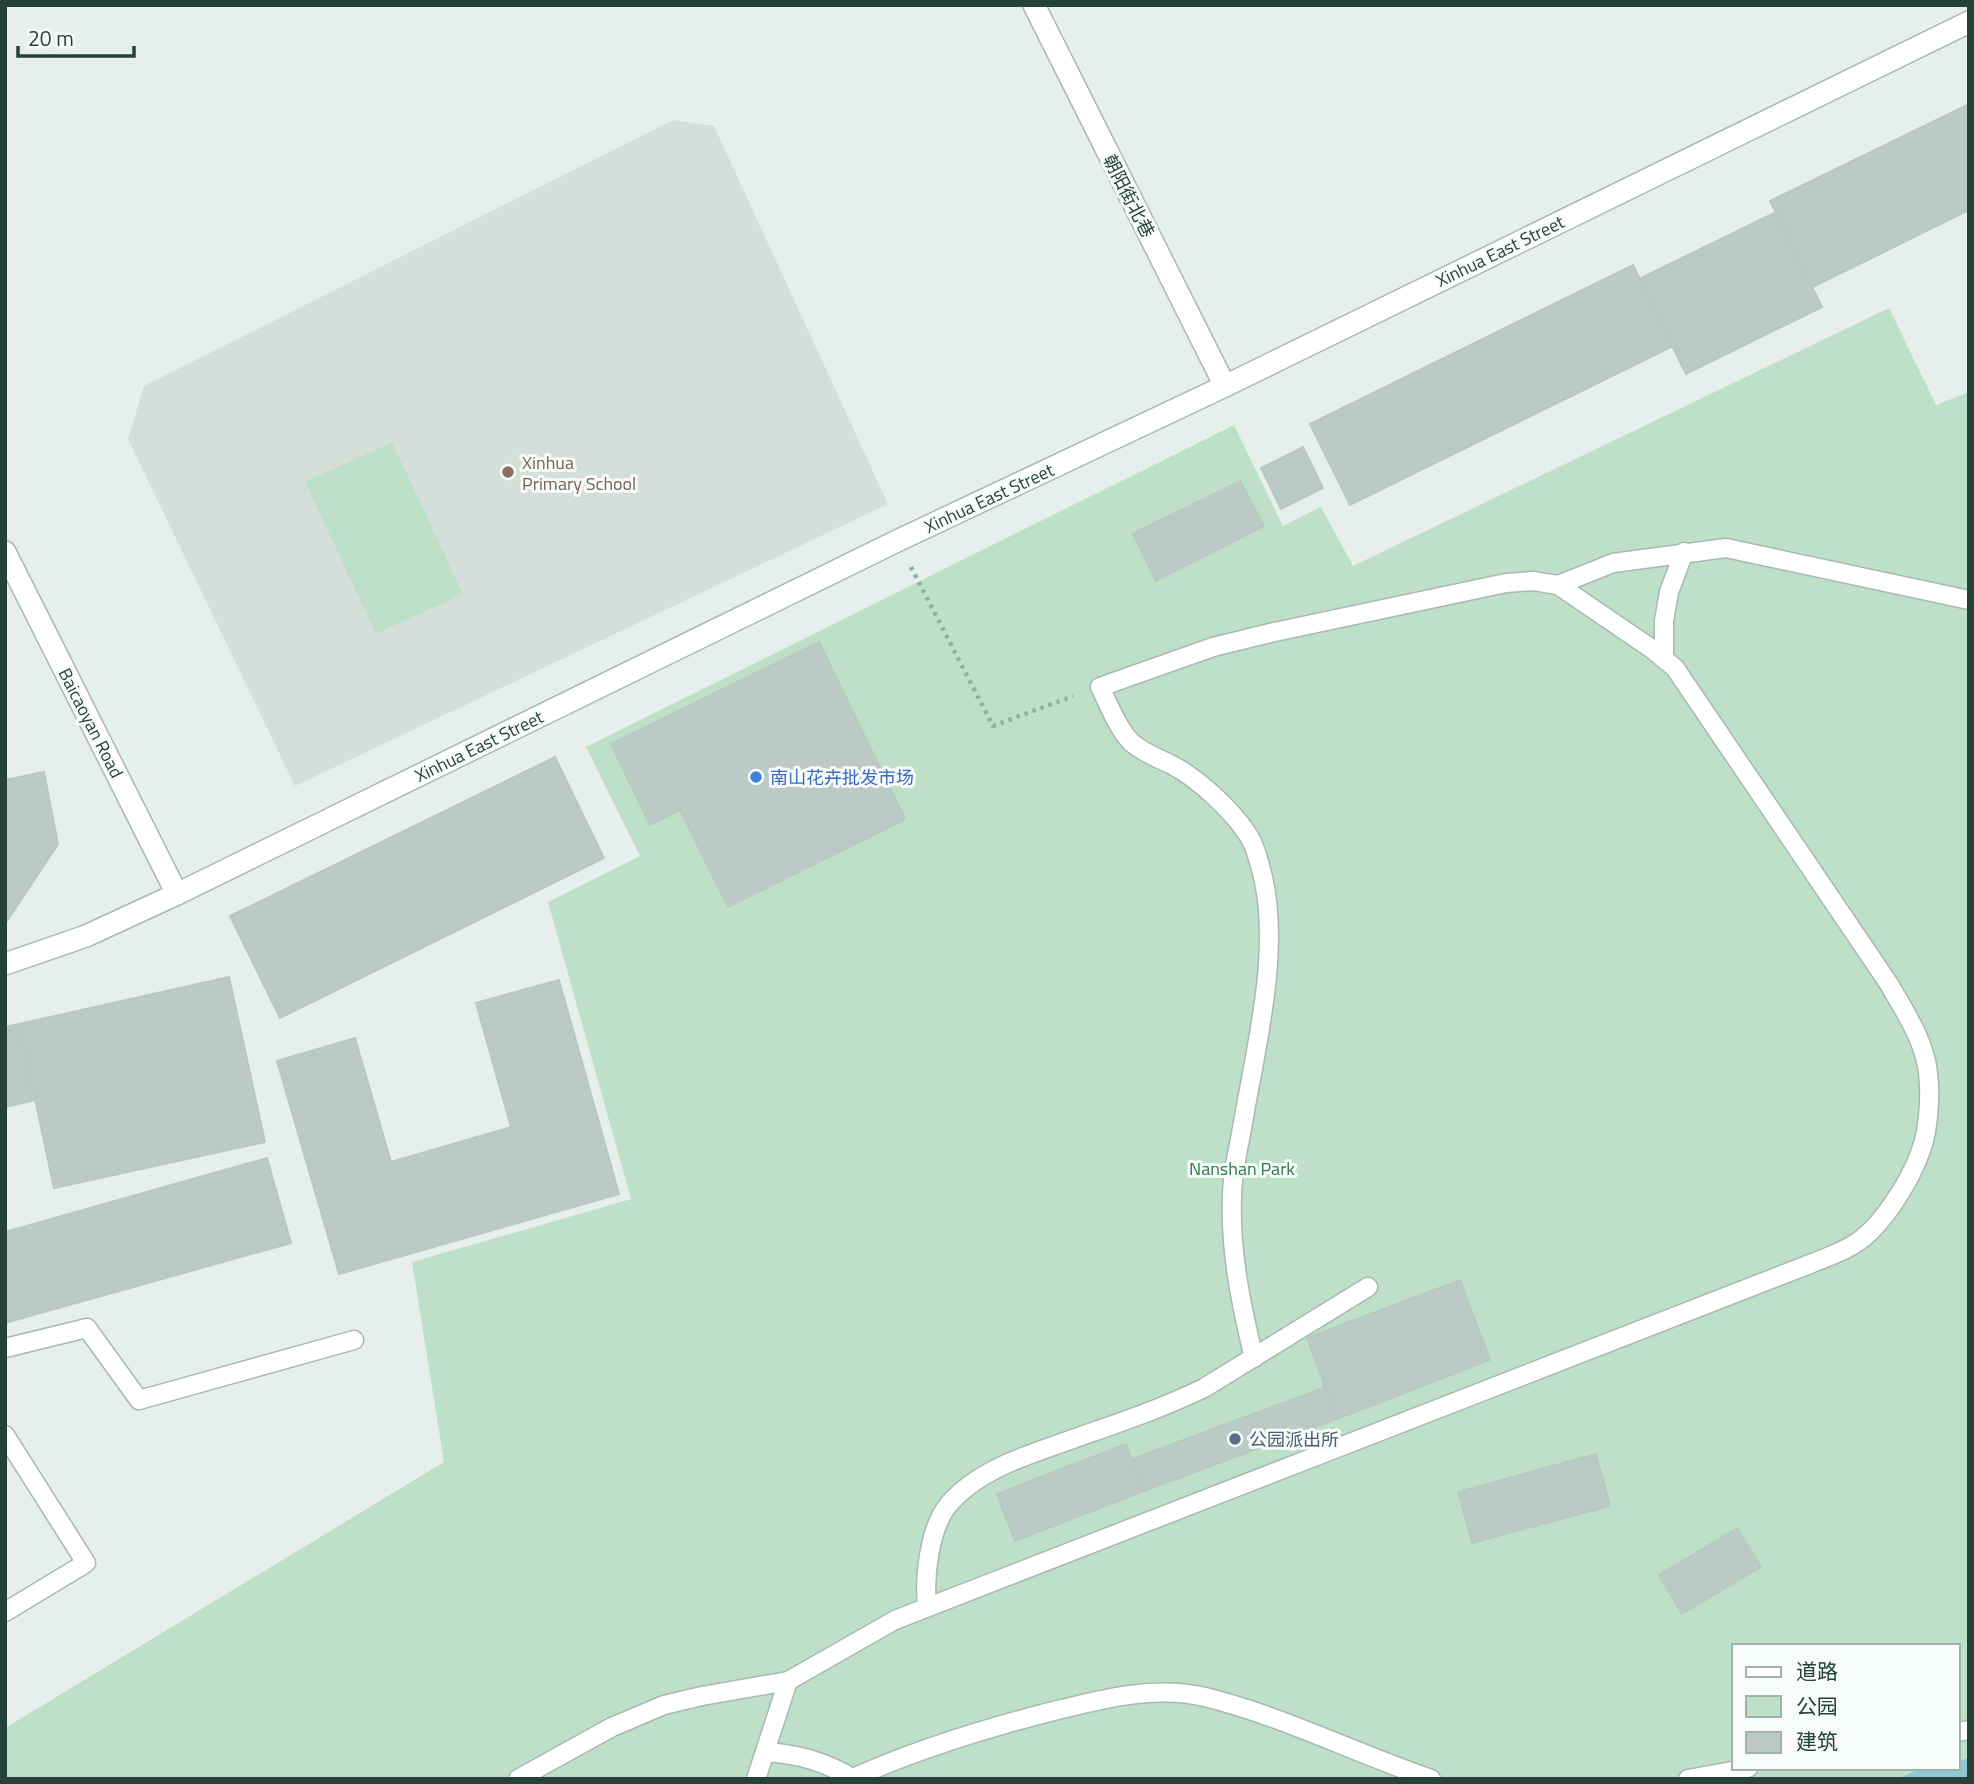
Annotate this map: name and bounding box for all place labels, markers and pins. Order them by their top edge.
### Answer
place label: Xinhua Primary School [522,449,636,497]
marker: Xinhua Primary School [500,464,516,480]
place label: 南山花卉批发市场 [770,764,914,791]
marker: 南山花卉批发市场 [748,769,764,785]
place label: 公园派出所 [1249,1426,1339,1453]
marker: 公园派出所 [1227,1431,1243,1447]

